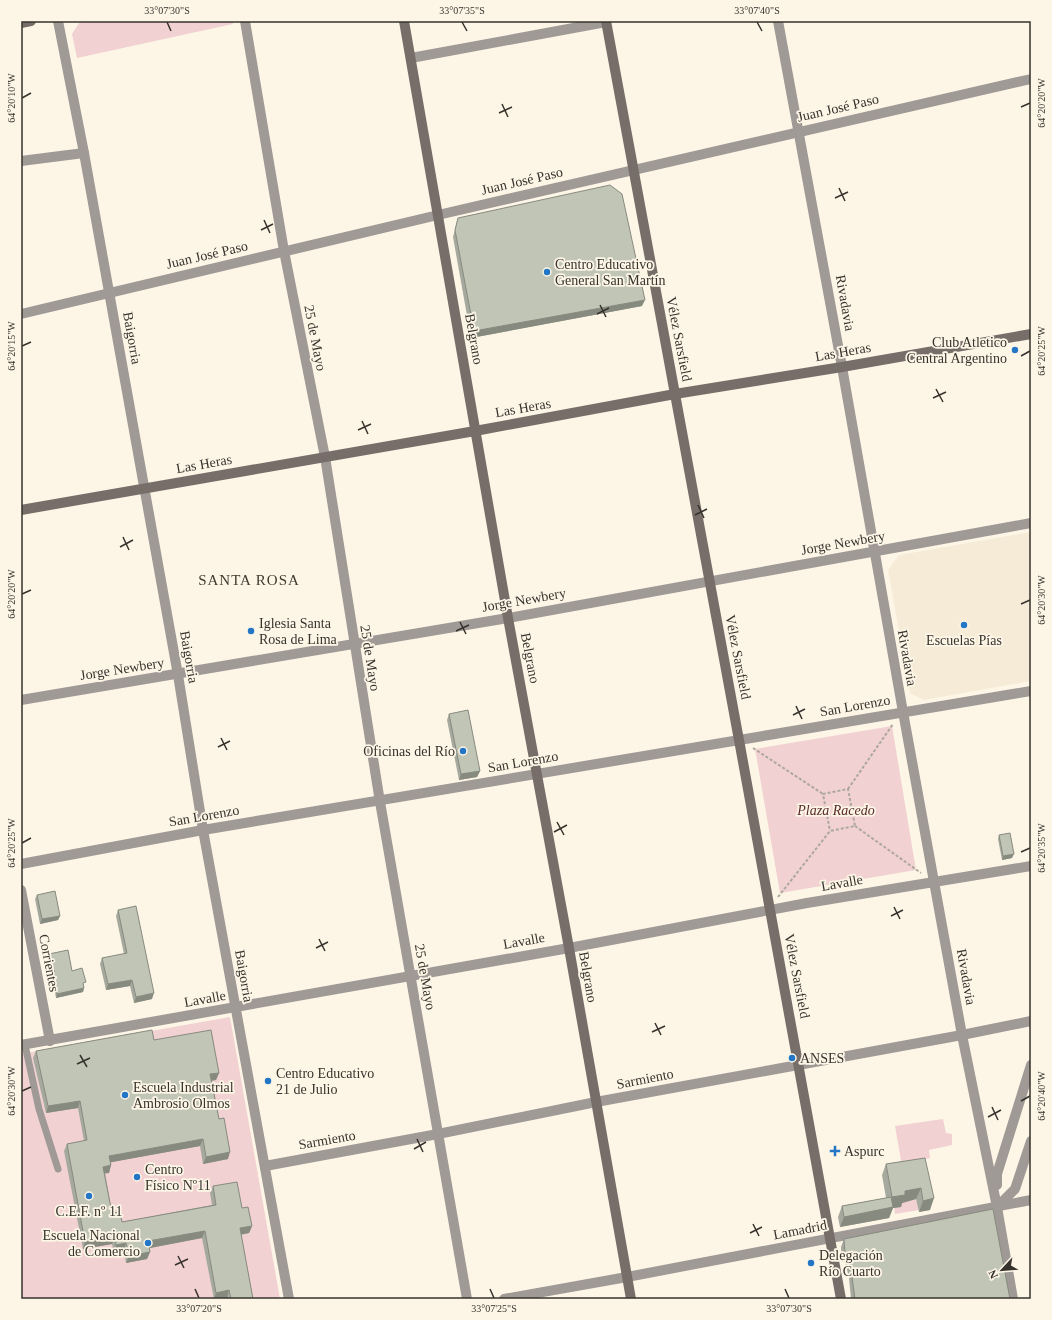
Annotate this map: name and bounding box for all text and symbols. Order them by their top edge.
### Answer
text: 33°07'30"S [144,5,190,16]
text: 33°07'35"S [439,5,485,16]
text: 33°07'40"S [734,5,780,16]
text: 64°20'10"W [6,73,17,123]
text: 64°20'20"W [1036,78,1047,128]
street label: Juan José Paso [796,91,880,125]
street label: Juan José Paso [480,164,564,198]
street label: Juan José Paso [165,238,249,272]
place label: Centro Educativo General San Martín [555,257,665,288]
marker: Centro Educativo General San Martín [542,267,552,277]
street label: Rivadavia [833,274,857,333]
street label: Vélez Sarsfield [663,295,695,383]
street label: 25 de Mayo [301,304,329,372]
street label: Baigorria [120,311,144,366]
street label: Belgrano [462,312,486,366]
text: 64°20'15"W [6,321,17,371]
text: 64°20'25"W [1036,326,1047,376]
place label: Club Atletico Central Argentino [907,335,1007,366]
street label: Las Heras [814,340,872,364]
marker: Club Atletico Central Argentino [1010,345,1020,355]
street label: Las Heras [494,396,552,420]
street label: Las Heras [175,452,233,476]
street label: Jorge Newbery [800,528,886,558]
text: 64°20'20"W [6,569,17,619]
district label: SANTA ROSA [198,572,300,588]
text: 64°20'30"W [1036,575,1047,625]
street label: Jorge Newbery [481,585,567,615]
street label: Vélez Sarsfield [722,613,754,701]
place label: Iglesia Santa Rosa de Lima [259,616,338,647]
marker: Escuelas Pías [959,620,969,630]
street label: 25 de Mayo [357,624,383,692]
marker: Iglesia Santa Rosa de Lima [246,626,256,636]
street label: Rivadavia [895,629,919,688]
street label: Baigorria [177,630,201,685]
street label: Belgrano [518,631,542,685]
place label: Escuelas Pías [926,633,1002,648]
street label: Jorge Newbery [79,655,165,683]
street label: San Lorenzo [819,692,891,720]
place label: Oficinas del Río [363,744,455,759]
marker: Oficinas del Río [458,746,468,756]
street label: San Lorenzo [487,748,559,776]
street label: San Lorenzo [168,802,240,830]
park label: Plaza Racedo [796,803,875,818]
text: 64°20'25"W [6,818,17,868]
text: 64°20'35"W [1036,823,1047,873]
street label: Lavalle [820,872,864,894]
street label: Lavalle [502,930,546,952]
street label: Vélez Sarsfield [781,932,813,1020]
street label: Corrientes [36,933,62,993]
street label: 25 de Mayo [412,943,438,1011]
street label: Rivadavia [954,948,978,1007]
street label: Baigorria [232,949,256,1004]
street label: Belgrano [576,950,600,1004]
street label: Lavalle [183,988,227,1010]
place label: ANSES [800,1051,844,1066]
marker: ANSES [787,1053,797,1063]
text: 64°20'30"W [6,1066,17,1116]
place label: Centro Educativo 21 de Julio [276,1066,374,1097]
street label: Sarmiento [615,1066,675,1092]
text: 64°20'40"W [1036,1071,1047,1121]
marker: Centro Educativo 21 de Julio [263,1076,273,1086]
place label: Escuela Industrial Ambrosio Olmos [133,1080,234,1111]
marker: Escuela Industrial Ambrosio Olmos [120,1090,130,1100]
street label: Sarmiento [297,1128,357,1152]
place label: Aspurc [844,1144,884,1159]
marker: Aspurc [829,1145,841,1157]
place label: Centro Físico Nº11 [145,1162,211,1193]
marker: Centro Físico Nº11 [132,1172,142,1182]
marker: C.E.F. nº 11 [84,1191,94,1201]
place label: C.E.F. nº 11 [56,1204,122,1219]
street label: Lamadrid [772,1217,828,1243]
place label: Escuela Nacional de Comercio [42,1228,140,1259]
marker: Escuela Nacional de Comercio [143,1238,153,1248]
place label: Delegación Río Cuarto [819,1248,883,1279]
north arrow [982,1250,1022,1290]
marker: Delegación Río Cuarto [806,1258,816,1268]
text: N [986,1268,1000,1281]
text: 33°07'20"S [176,1303,222,1314]
text: 33°07'25"S [471,1303,517,1314]
text: 33°07'30"S [766,1303,812,1314]

